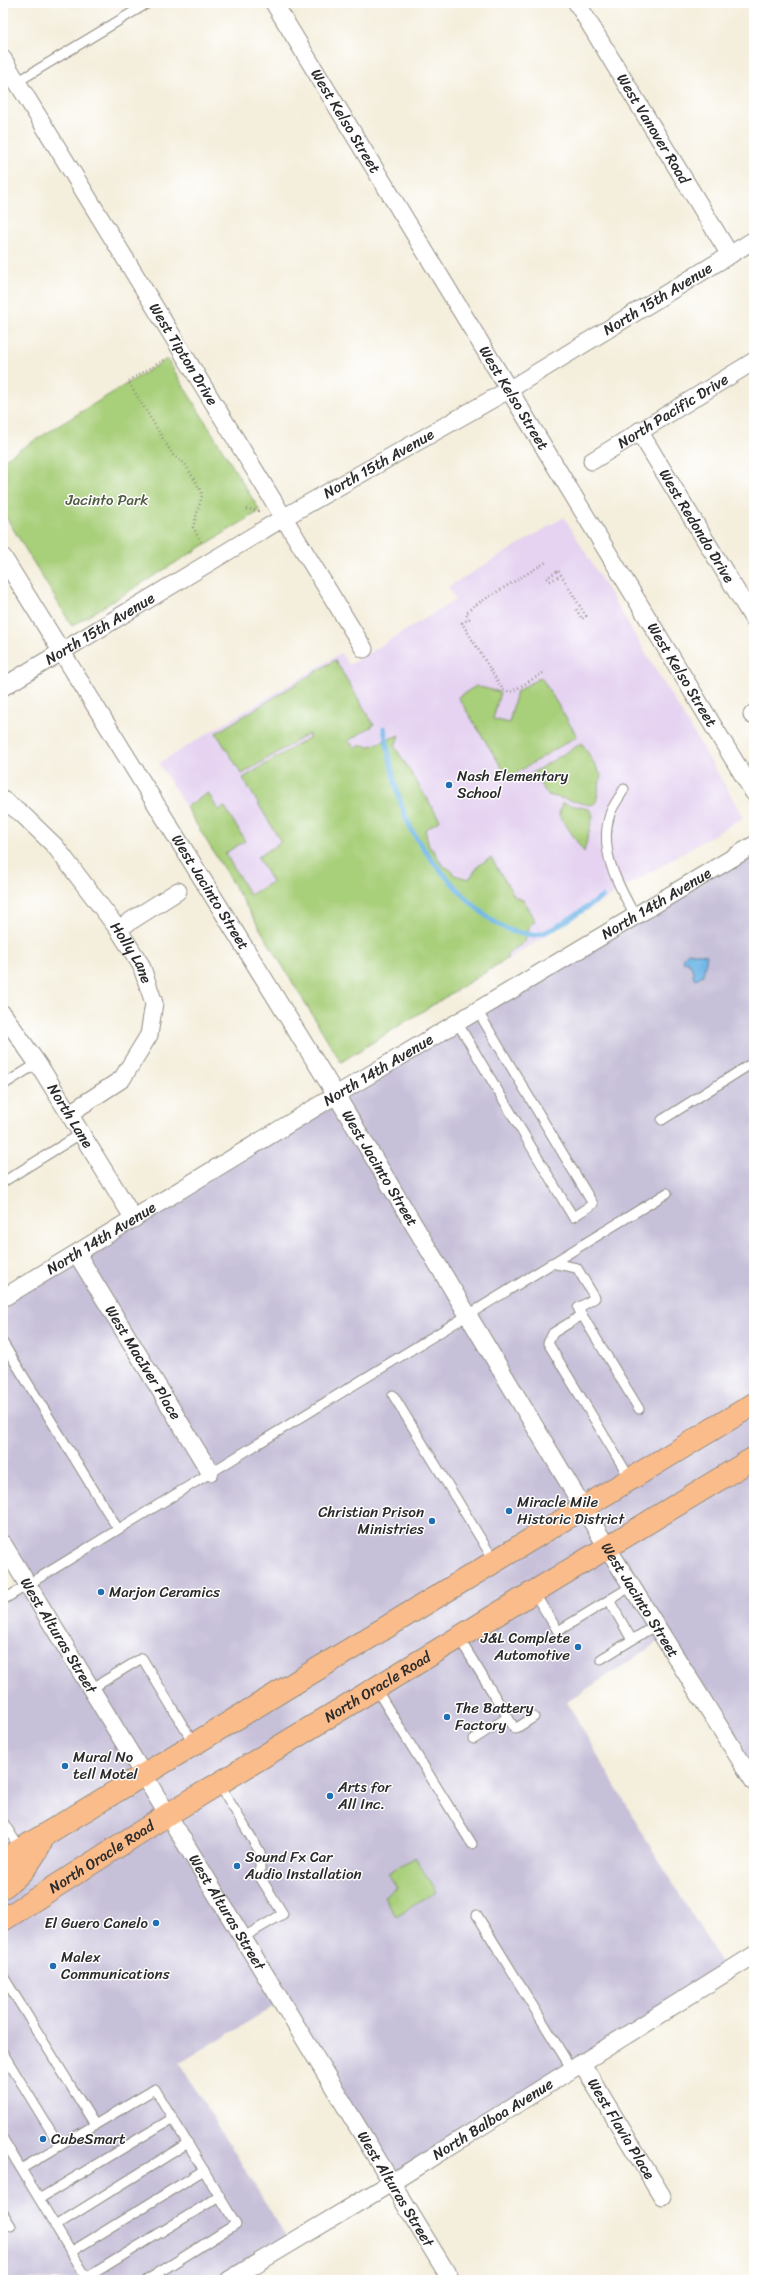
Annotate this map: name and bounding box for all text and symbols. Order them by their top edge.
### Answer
street label: West Kelso Street [304,63,388,179]
street label: West Vanover Road [610,68,698,190]
street label: North 15th Avenue [598,255,717,342]
street label: West Tipton Drive [142,298,225,411]
street label: West Kelso Street [472,340,556,456]
street label: North Pacific Drive [612,367,734,456]
street label: North 15th Avenue [318,422,439,506]
street label: West Redondo Drive [652,464,742,588]
park label: Jacinto Park [65,487,148,513]
street label: North 15th Avenue [40,585,160,672]
street label: West Kelso Street [640,617,724,733]
place label: Nash Elementary School [457,763,568,806]
marker: Nash Elementary School [444,780,454,790]
street label: West Jacinto Street [165,829,256,955]
street label: North 14th Avenue [596,860,716,947]
street label: Holly Lane [103,916,159,987]
street label: North 14th Avenue [318,1027,438,1113]
street label: North Lane [40,1078,100,1153]
street label: West Jacinto Street [335,1105,425,1232]
street label: North 14th Avenue [41,1195,161,1282]
street label: West MacIver Place [98,1300,188,1425]
place label: Miracle Mile Historic District [517,1489,625,1532]
place label: Christian Prison Ministries [318,1499,424,1542]
marker: Miracle Mile Historic District [504,1506,514,1516]
marker: Christian Prison Ministries [427,1516,437,1526]
street label: West Jacinto Street [594,1537,686,1663]
street label: West Alturas Street [13,1572,105,1699]
place label: Marjon Ceramics [109,1579,220,1605]
marker: Marjon Ceramics [96,1587,106,1597]
place label: J&L Complete Automotive [480,1625,570,1668]
marker: J&L Complete Automotive [573,1642,583,1652]
street label: North Oracle Road [319,1644,437,1730]
place label: The Battery Factory [455,1695,534,1738]
marker: The Battery Factory [442,1712,452,1722]
place label: Mural No tell Motel [73,1744,138,1787]
marker: Mural No tell Motel [60,1761,70,1771]
place label: Arts for All Inc. [337,1774,392,1817]
marker: Arts for All Inc. [325,1791,335,1801]
street label: North Oracle Road [43,1813,161,1901]
place label: Sound Fx Car Audio Installation [244,1844,362,1887]
street label: West Alturas Street [182,1849,273,1976]
marker: Sound Fx Car Audio Installation [232,1861,242,1871]
place label: El Guero Canelo [44,1910,149,1936]
marker: El Guero Canelo [151,1918,161,1928]
place label: Malex Communications [61,1944,170,1987]
marker: Malex Communications [48,1961,58,1971]
street label: North Balboa Avenue [427,2071,559,2167]
street label: West Flavia Place [581,2073,662,2185]
place label: CubeSmart [51,2126,126,2152]
street label: West Alturas Street [350,2126,442,2253]
marker: CubeSmart [38,2134,48,2144]

